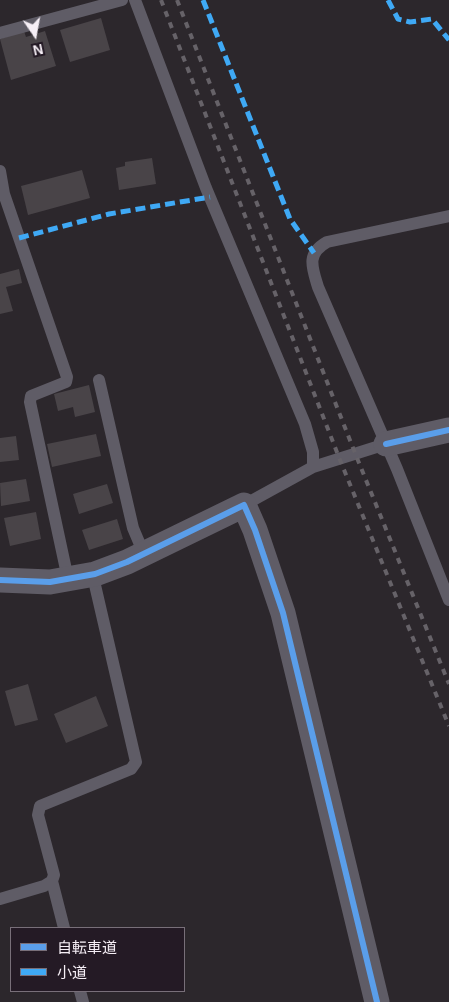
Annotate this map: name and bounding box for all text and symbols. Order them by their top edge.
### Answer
north arrow [10,10,60,60]
text: N [32,41,45,59]
legend [10,927,185,992]
text: 自転車道 [57,939,117,956]
text: 小道 [57,964,87,981]

